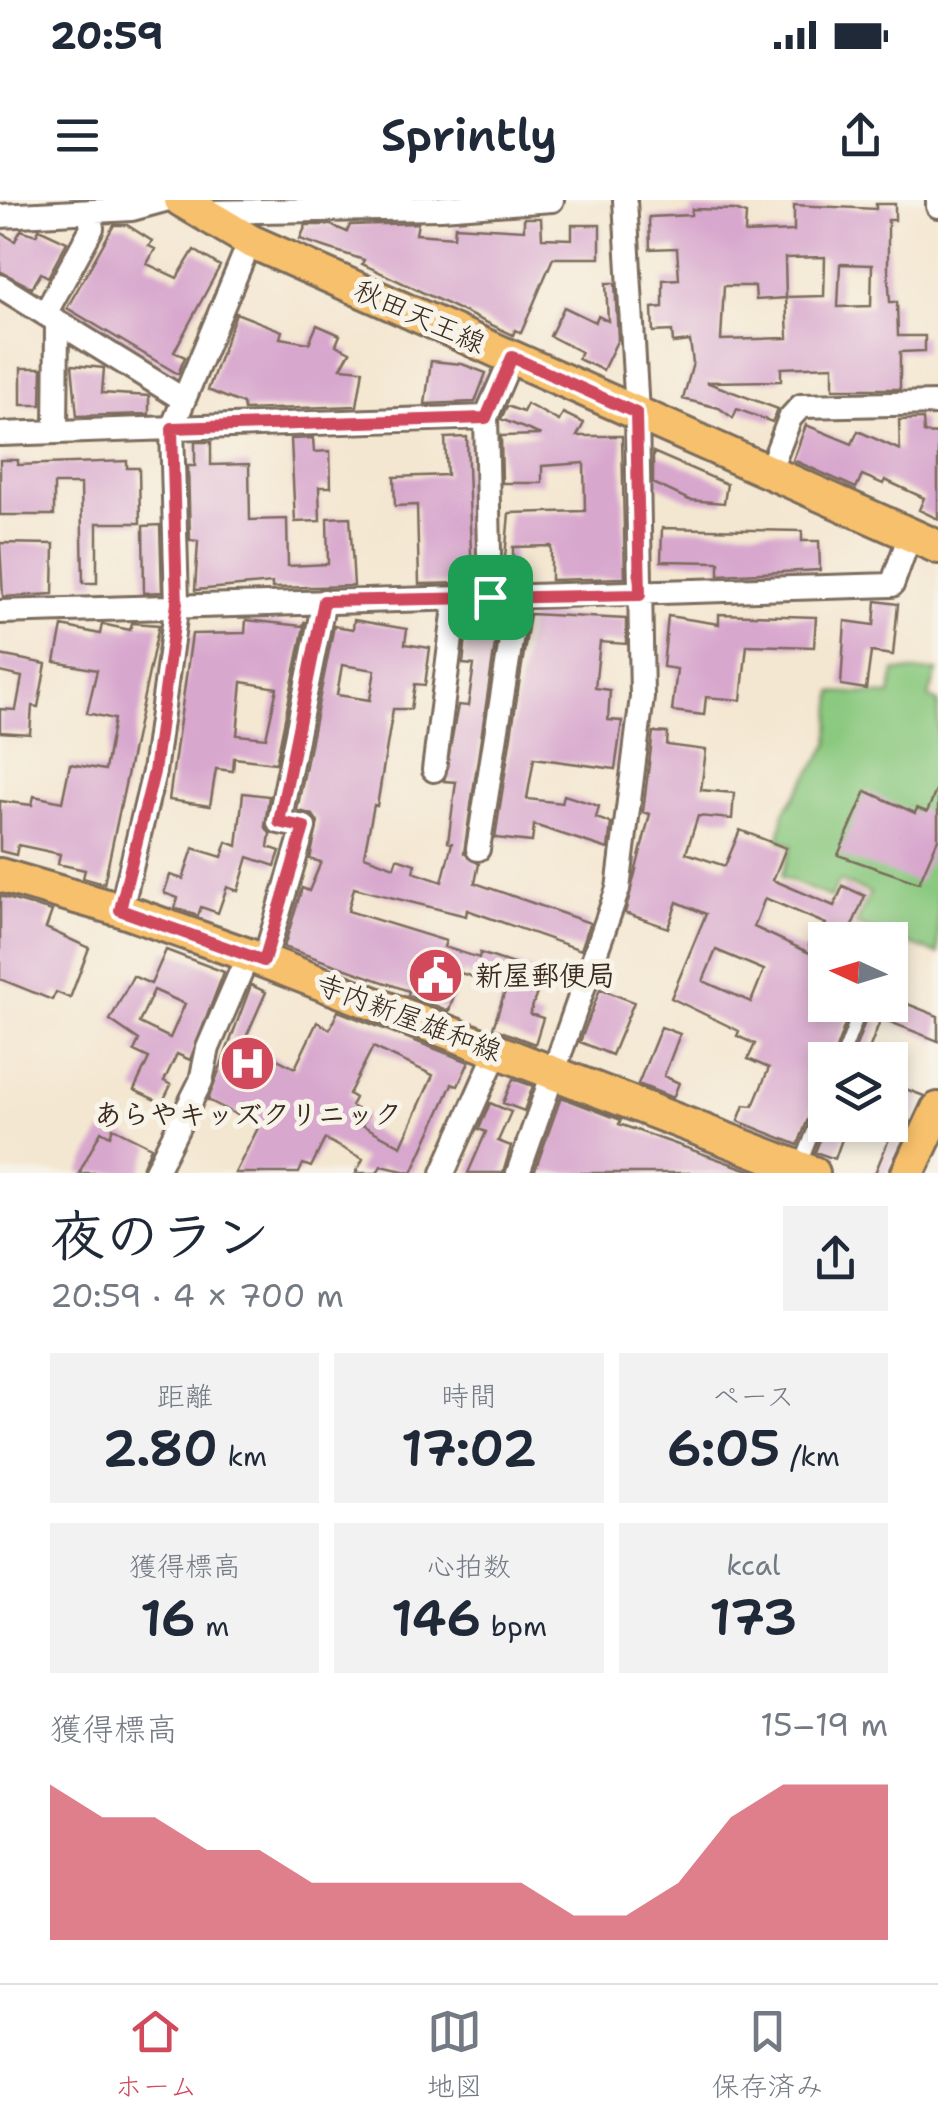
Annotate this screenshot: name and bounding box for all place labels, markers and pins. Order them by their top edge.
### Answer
pin [448,555,533,640]
public building icon: 新屋郵便局 [406,945,466,1005]
place label: 新屋郵便局 [475,956,615,994]
hospital icon: あらやキッズクリニック [218,1033,278,1093]
place label: あらやキッズクリニック [94,1095,402,1133]

